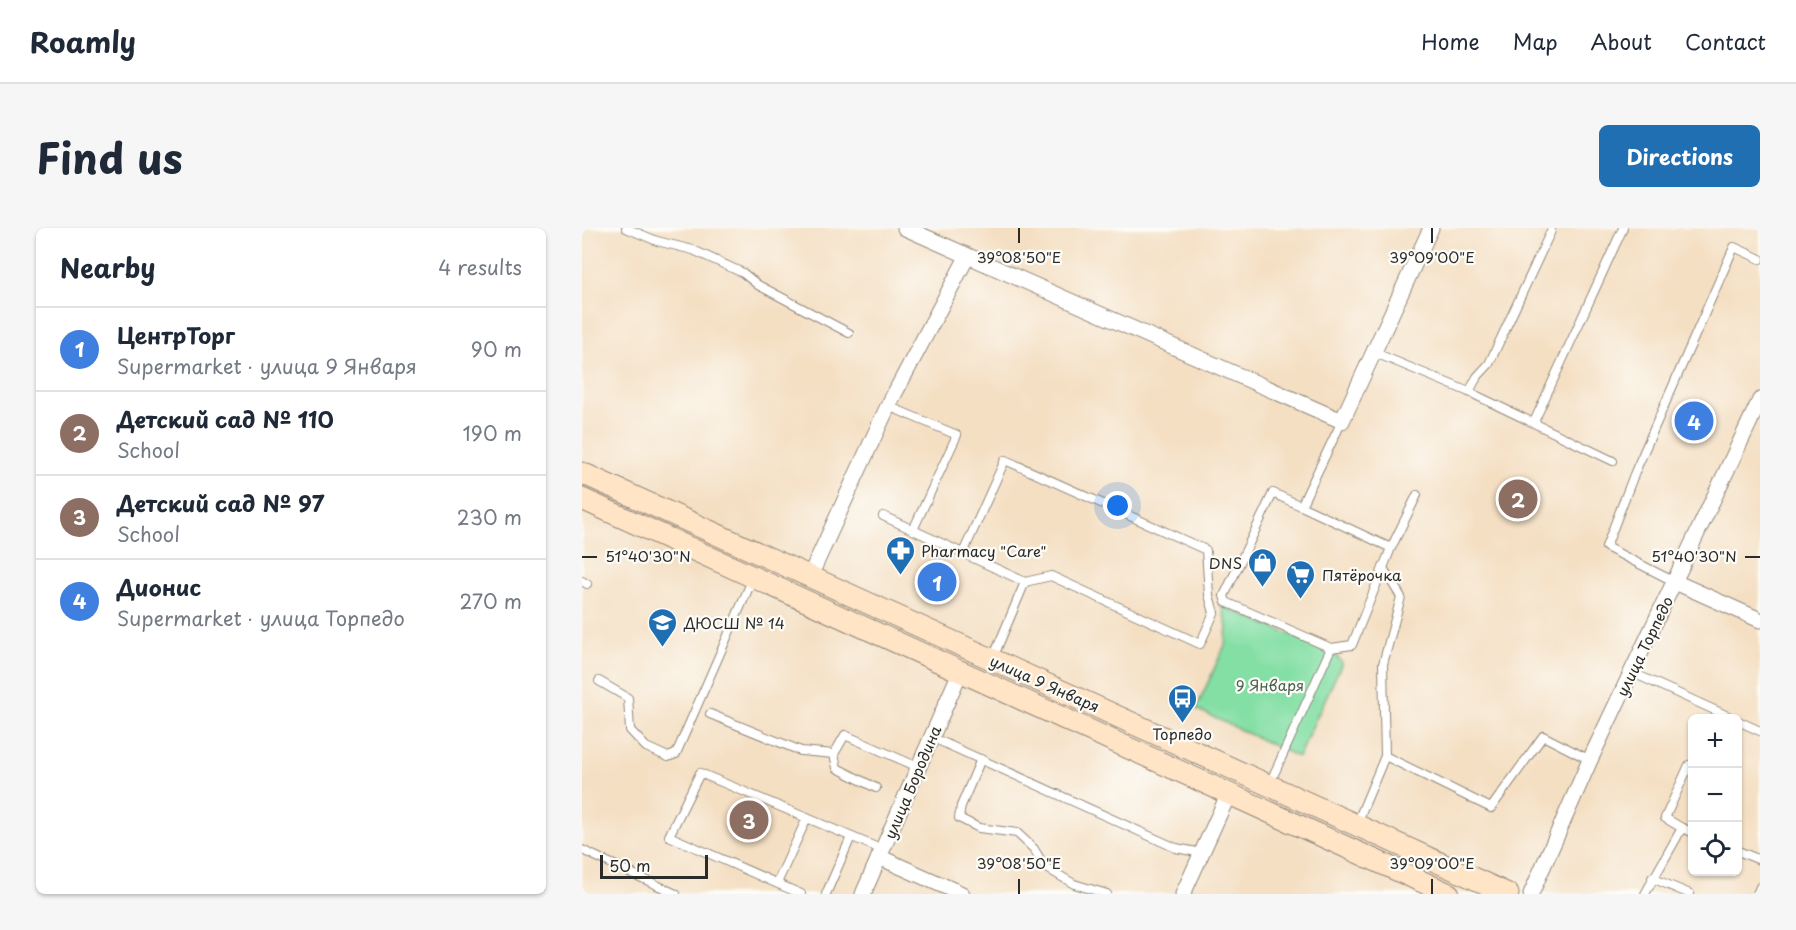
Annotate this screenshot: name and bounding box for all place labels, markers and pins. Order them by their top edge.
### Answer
pin: 4 [1674,398,1714,444]
pin: 2 [1498,476,1538,522]
pharmacy icon: Pharmacy "Care" [884,534,916,576]
place label: Pharmacy "Care" [921,539,1046,562]
shop icon: DNS [1247,546,1279,588]
place label: DNS [1209,551,1242,574]
supermarket icon: Пятёрочка [1285,558,1317,600]
pin: 1 [918,560,956,604]
place label: Пятёрочка [1322,563,1402,586]
school or university icon: ДЮСШ № 14 [647,606,679,648]
place label: ДЮСШ № 14 [683,611,785,634]
bus stop icon: Торпедо [1166,682,1198,724]
place label: Торпедо [1152,722,1212,745]
pin: 3 [730,798,768,842]

